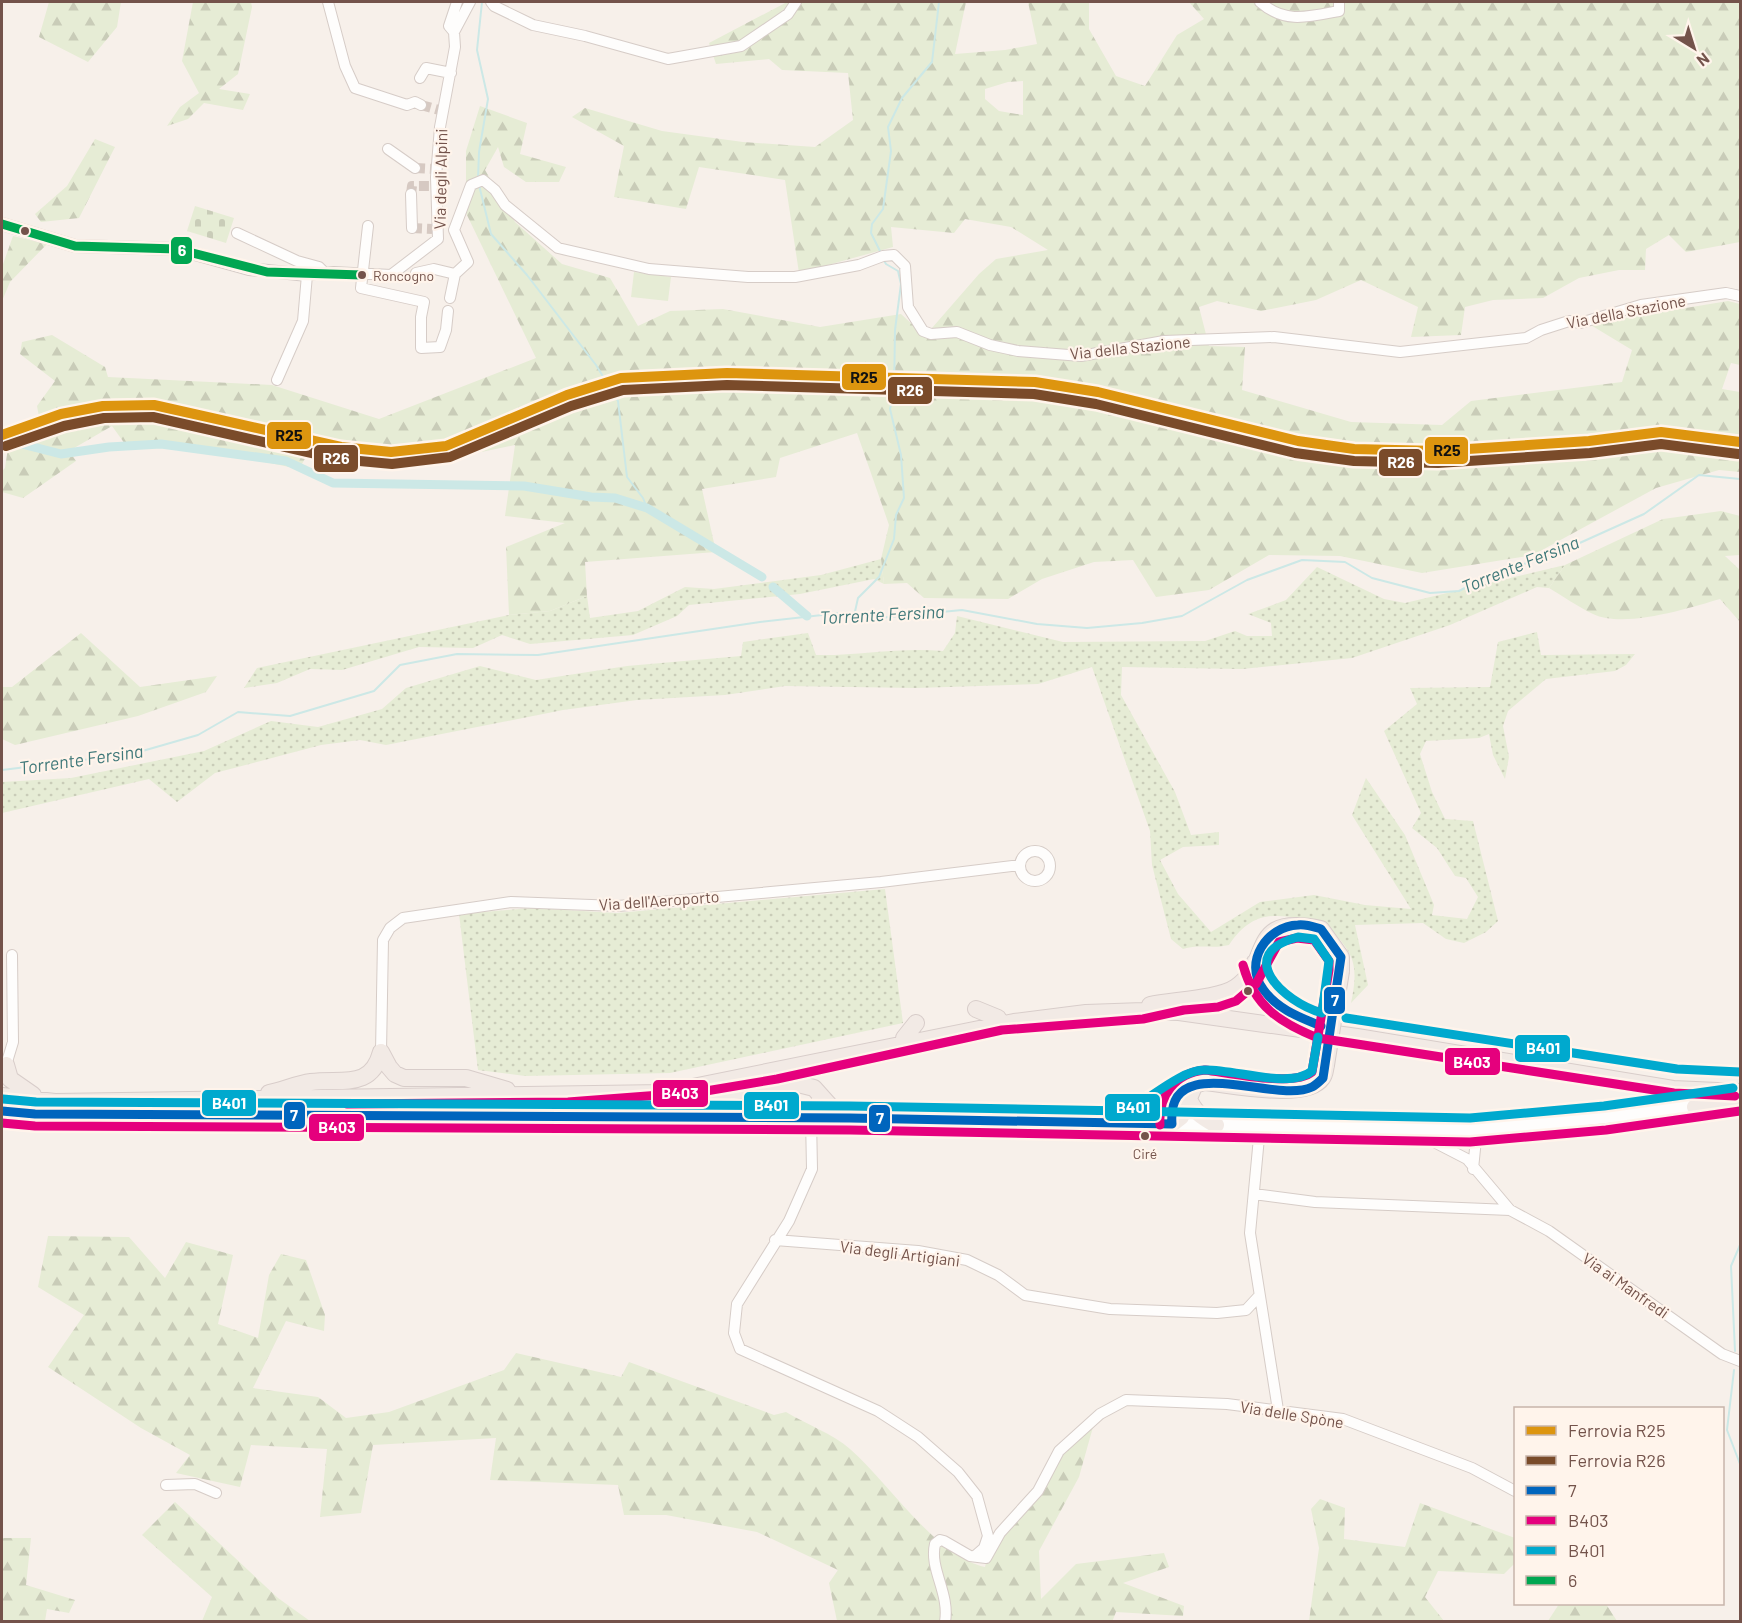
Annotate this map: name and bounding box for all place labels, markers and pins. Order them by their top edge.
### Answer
unlabelled marker [19,225,31,237]
place label: Roncogno [373,267,434,284]
marker: Roncogno [356,269,368,281]
unlabelled marker [1242,985,1254,997]
marker: Ciré [1139,1130,1151,1142]
place label: Ciré [1133,1145,1157,1162]

